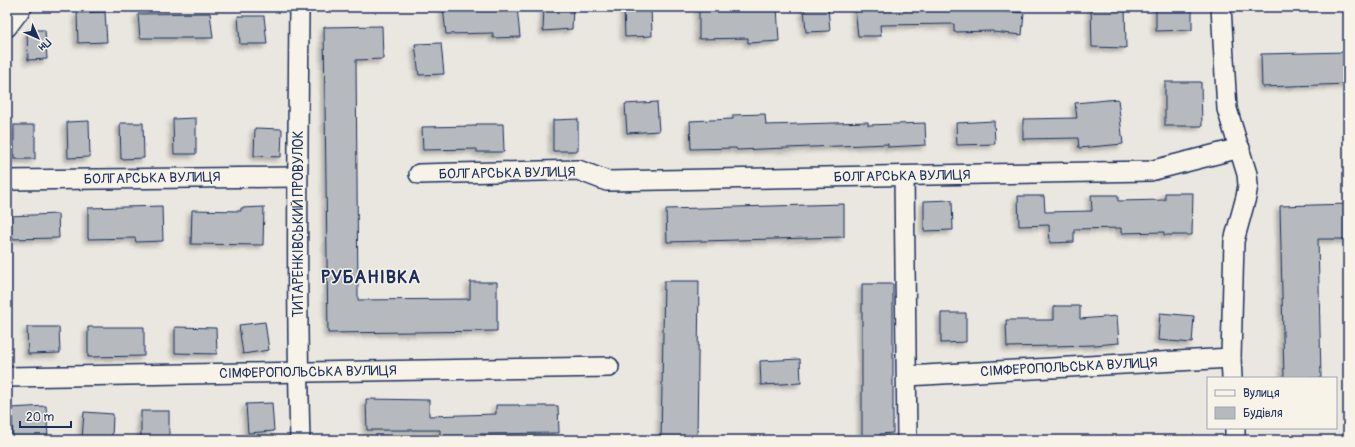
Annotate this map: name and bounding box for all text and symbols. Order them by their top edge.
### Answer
north arrow [18,18,58,58]
text: Пн [35,36,54,54]
street label: ТИТАРЕНКІВСЬКИЙ ПРОВУЛОК [290,131,307,317]
street label: БОЛГАРСЬКА ВУЛИЦЯ [438,163,576,183]
street label: БОЛГАРСЬКА ВУЛИЦЯ [833,166,971,186]
street label: БОЛГАРСЬКА ВУЛИЦЯ [83,168,221,188]
district label: РУБАНІВКА [321,266,421,289]
street label: СІМФЕРОПОЛЬСЬКА ВУЛИЦЯ [980,354,1158,380]
street label: СІМФЕРОПОЛЬСЬКА ВУЛИЦЯ [219,362,397,382]
legend [1207,377,1337,429]
text: Вулиця [1243,386,1280,401]
scale bar [20,403,71,429]
text: Будівля [1243,406,1283,421]
text: 20 m [26,410,55,425]

